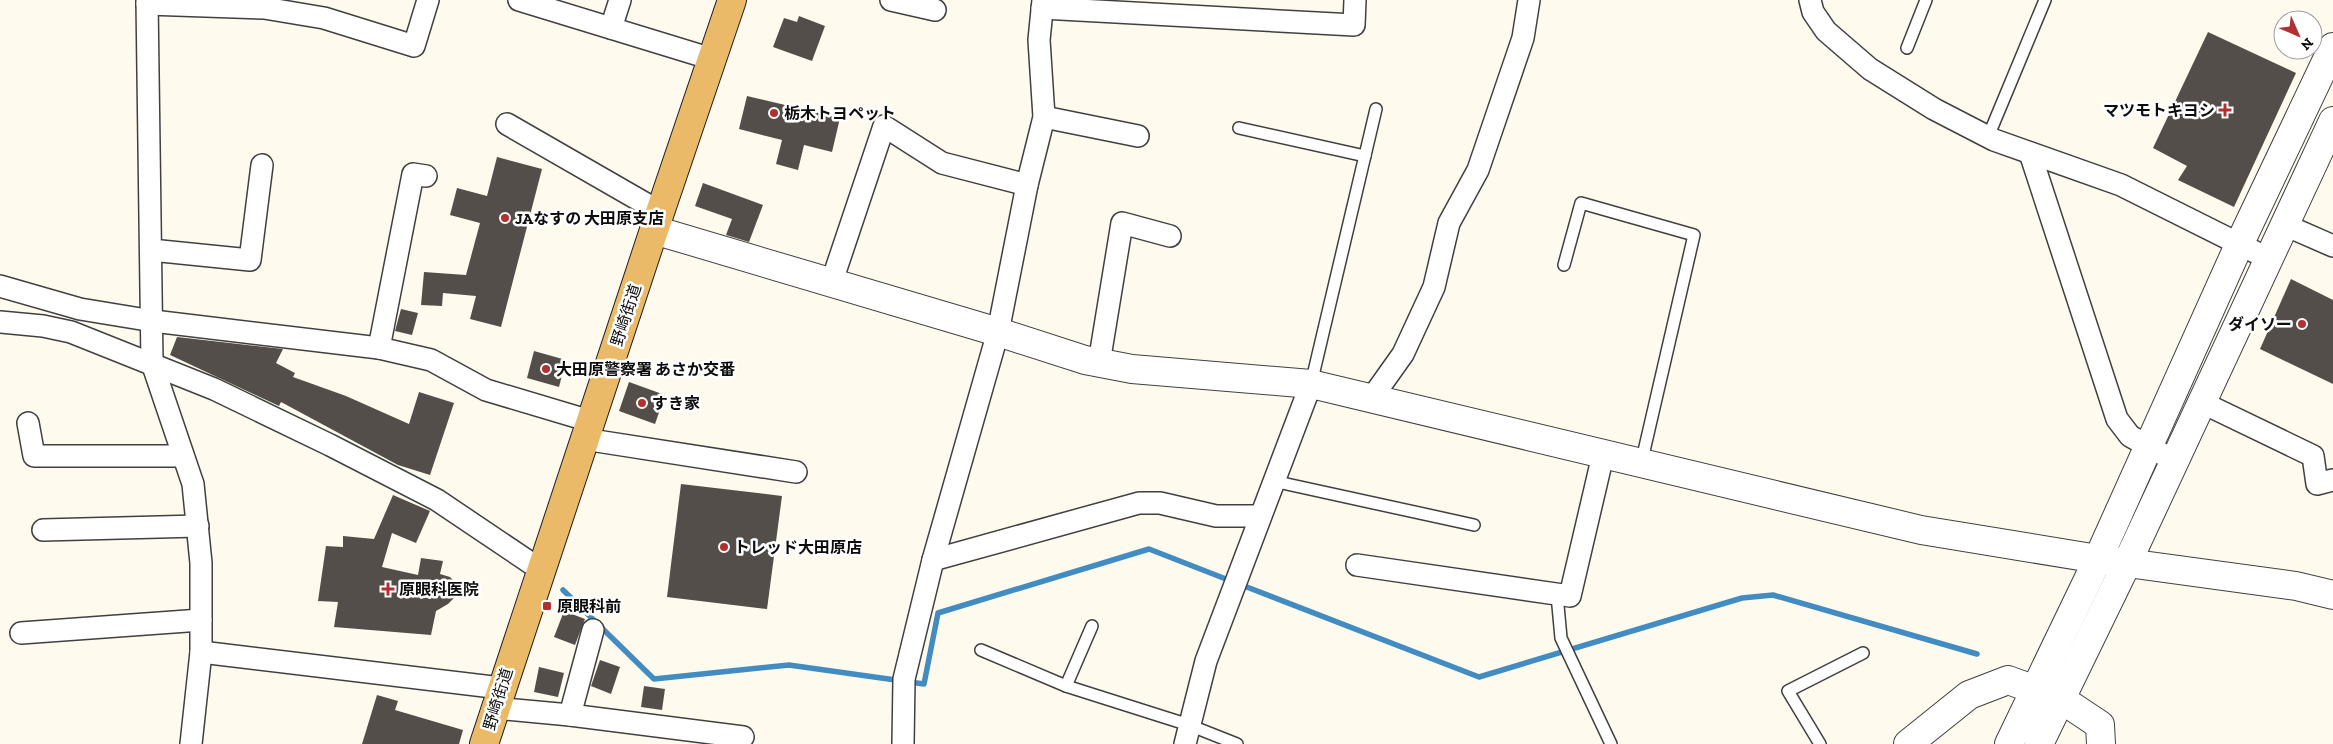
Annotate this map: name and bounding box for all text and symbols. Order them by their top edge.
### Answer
north arrow [2273,10,2323,60]
text: N [2297,34,2317,54]
place label: マツモトキヨシ [2103,101,2215,120]
place label: 栃木トヨペット [784,104,896,123]
marker: マツモトキヨシ [2219,104,2231,116]
marker: 栃木トヨペット [768,107,780,119]
place label: JAなすの 大田原支店 [515,209,664,228]
marker: JAなすの 大田原支店 [499,212,511,224]
street label: 野崎街道 [607,282,645,348]
place label: ダイソー [2228,315,2292,334]
marker: ダイソー [2296,318,2308,330]
place label: 大田原警察署 あさか交番 [556,360,735,379]
marker: 大田原警察署 あさか交番 [540,363,552,375]
place label: すき家 [652,394,700,413]
marker: すき家 [636,397,648,409]
place label: トレッド大田原店 [734,538,862,557]
marker: トレッド大田原店 [718,541,730,553]
place label: 原眼科医院 [399,580,479,599]
marker: 原眼科医院 [381,582,395,596]
place label: 原眼科前 [557,597,621,616]
marker: 原眼科前 [541,600,553,612]
street label: 野崎街道 [480,666,516,732]

